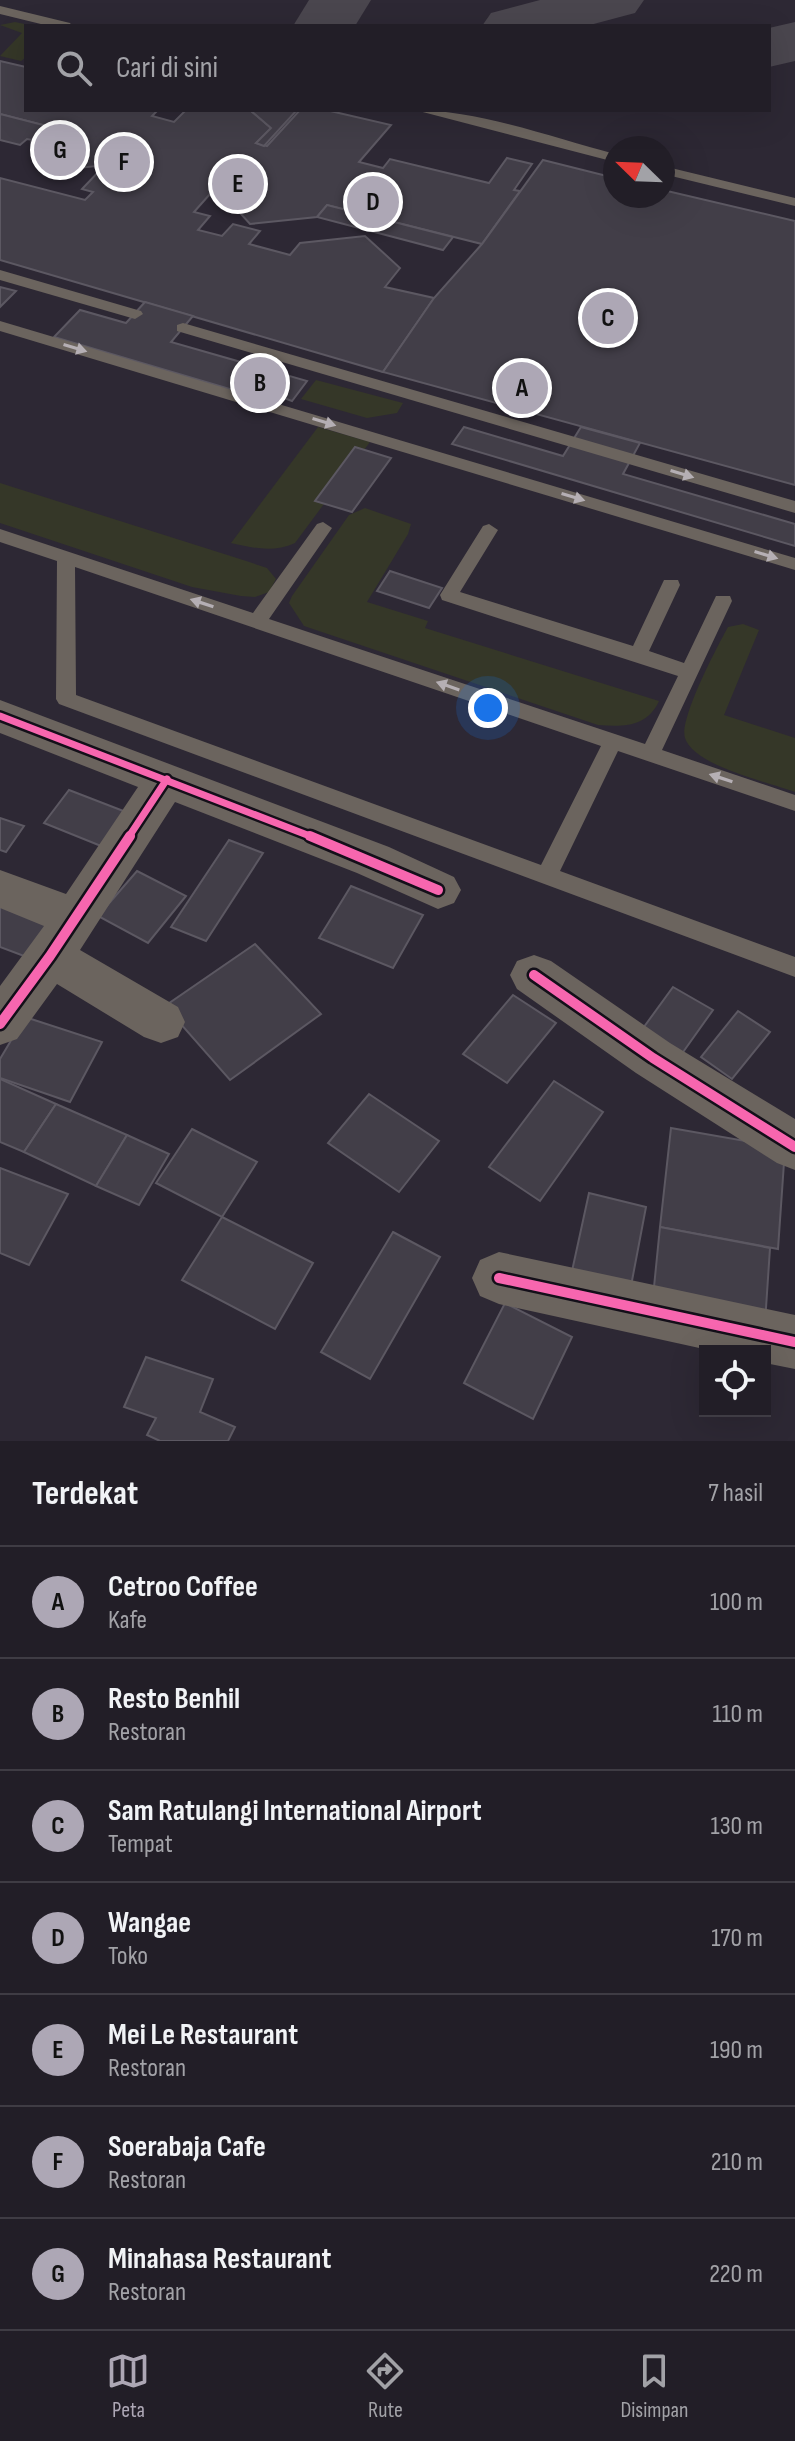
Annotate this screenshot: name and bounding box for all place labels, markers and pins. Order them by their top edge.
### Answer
pin: G [34,120,86,180]
pin: F [98,132,150,192]
pin: E [212,154,264,214]
pin: D [347,172,399,232]
pin: C [582,288,634,348]
pin: B [234,353,286,413]
pin: A [496,358,548,418]

